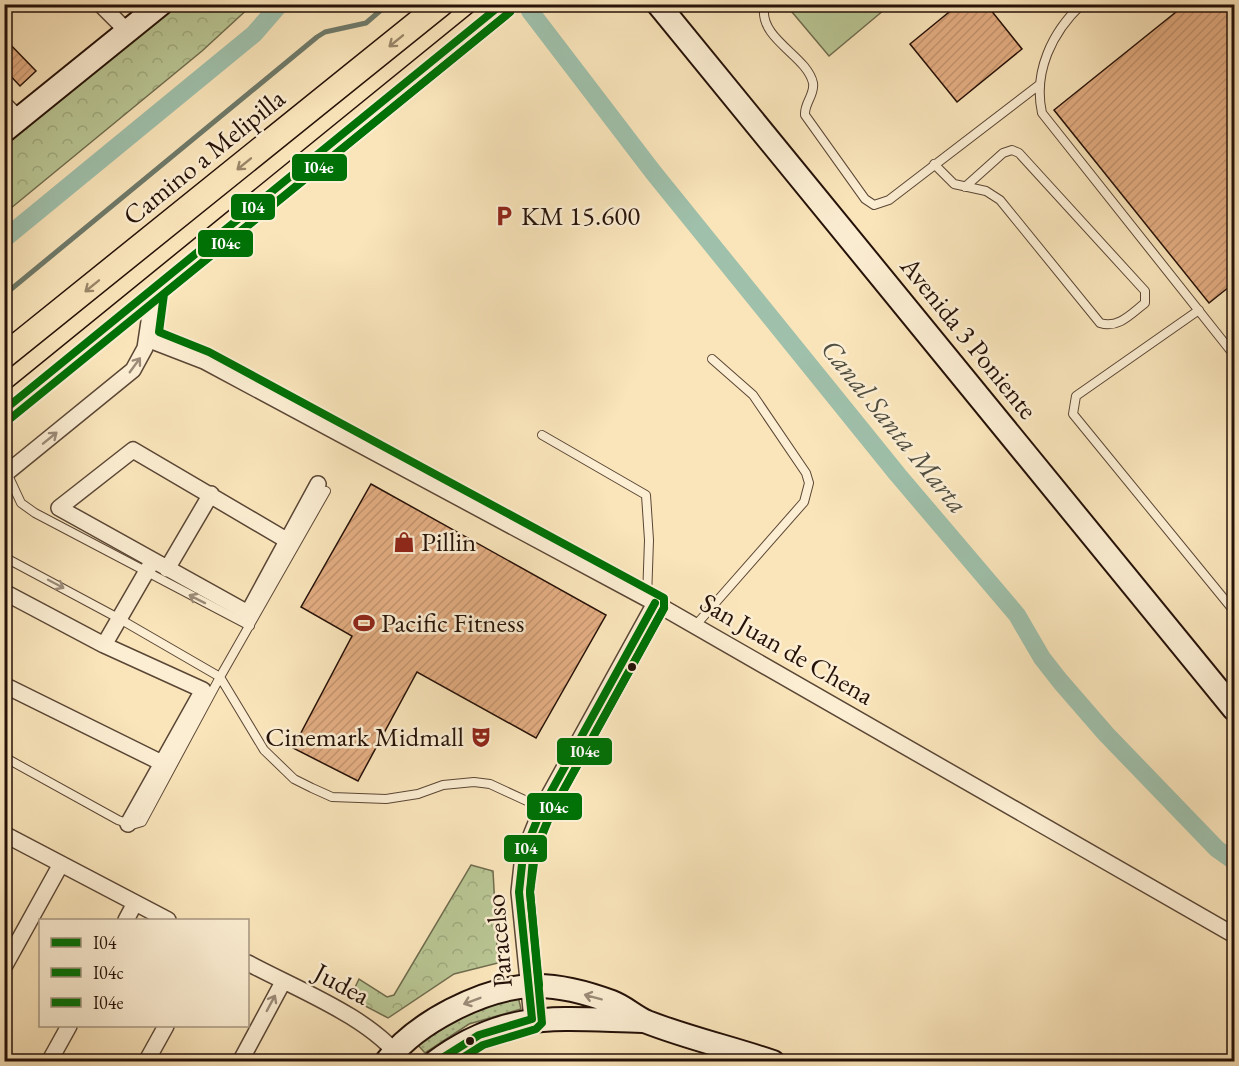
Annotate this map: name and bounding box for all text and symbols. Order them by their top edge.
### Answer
one-way arrow [388,35,404,48]
street label: Camino a Melipilla [116,80,292,233]
line badge: I04e [291,153,348,182]
one-way arrow [237,157,253,170]
text: I04e [304,157,334,178]
line badge: I04 [230,193,276,221]
text: I04 [242,197,265,218]
place label: KM 15.600 [521,198,640,233]
parking icon: KM 15.600 [492,204,516,228]
line badge: I04c [197,229,254,258]
text: I04c [211,233,241,254]
street label: Avenida 3 Poniente [893,249,1046,426]
one-way arrow [85,279,100,293]
water label: Canal Santa Marta [814,331,976,521]
one-way arrow [129,357,142,373]
one-way arrow [42,432,58,445]
place label: Pillin [421,524,476,559]
shop icon: Pillin [392,530,416,554]
one-way arrow [47,578,64,590]
street label: San Juan de Chena [694,585,881,713]
one-way arrow [189,593,207,605]
place label: Pacific Fitness [381,605,524,640]
sports icon: Pacific Fitness [352,611,376,635]
unlabelled marker [626,661,638,673]
place label: Cinemark Midmall [265,719,464,754]
theatre icon: Cinemark Midmall [469,725,493,749]
line badge: I04e [556,737,613,766]
text: I04e [570,741,600,762]
line badge: I04c [526,792,583,821]
text: I04c [539,797,569,818]
line badge: I04 [503,834,548,863]
text: I04 [515,838,538,859]
street label: Paracelso [477,893,520,989]
legend [39,919,249,1027]
text: I04 [93,931,117,954]
street label: Judea [306,953,376,1013]
text: I04c [93,961,124,984]
one-way arrow [584,990,603,1002]
text: I04e [93,991,123,1014]
one-way arrow [265,995,277,1012]
one-way arrow [464,997,482,1008]
unlabelled marker [464,1035,476,1047]

